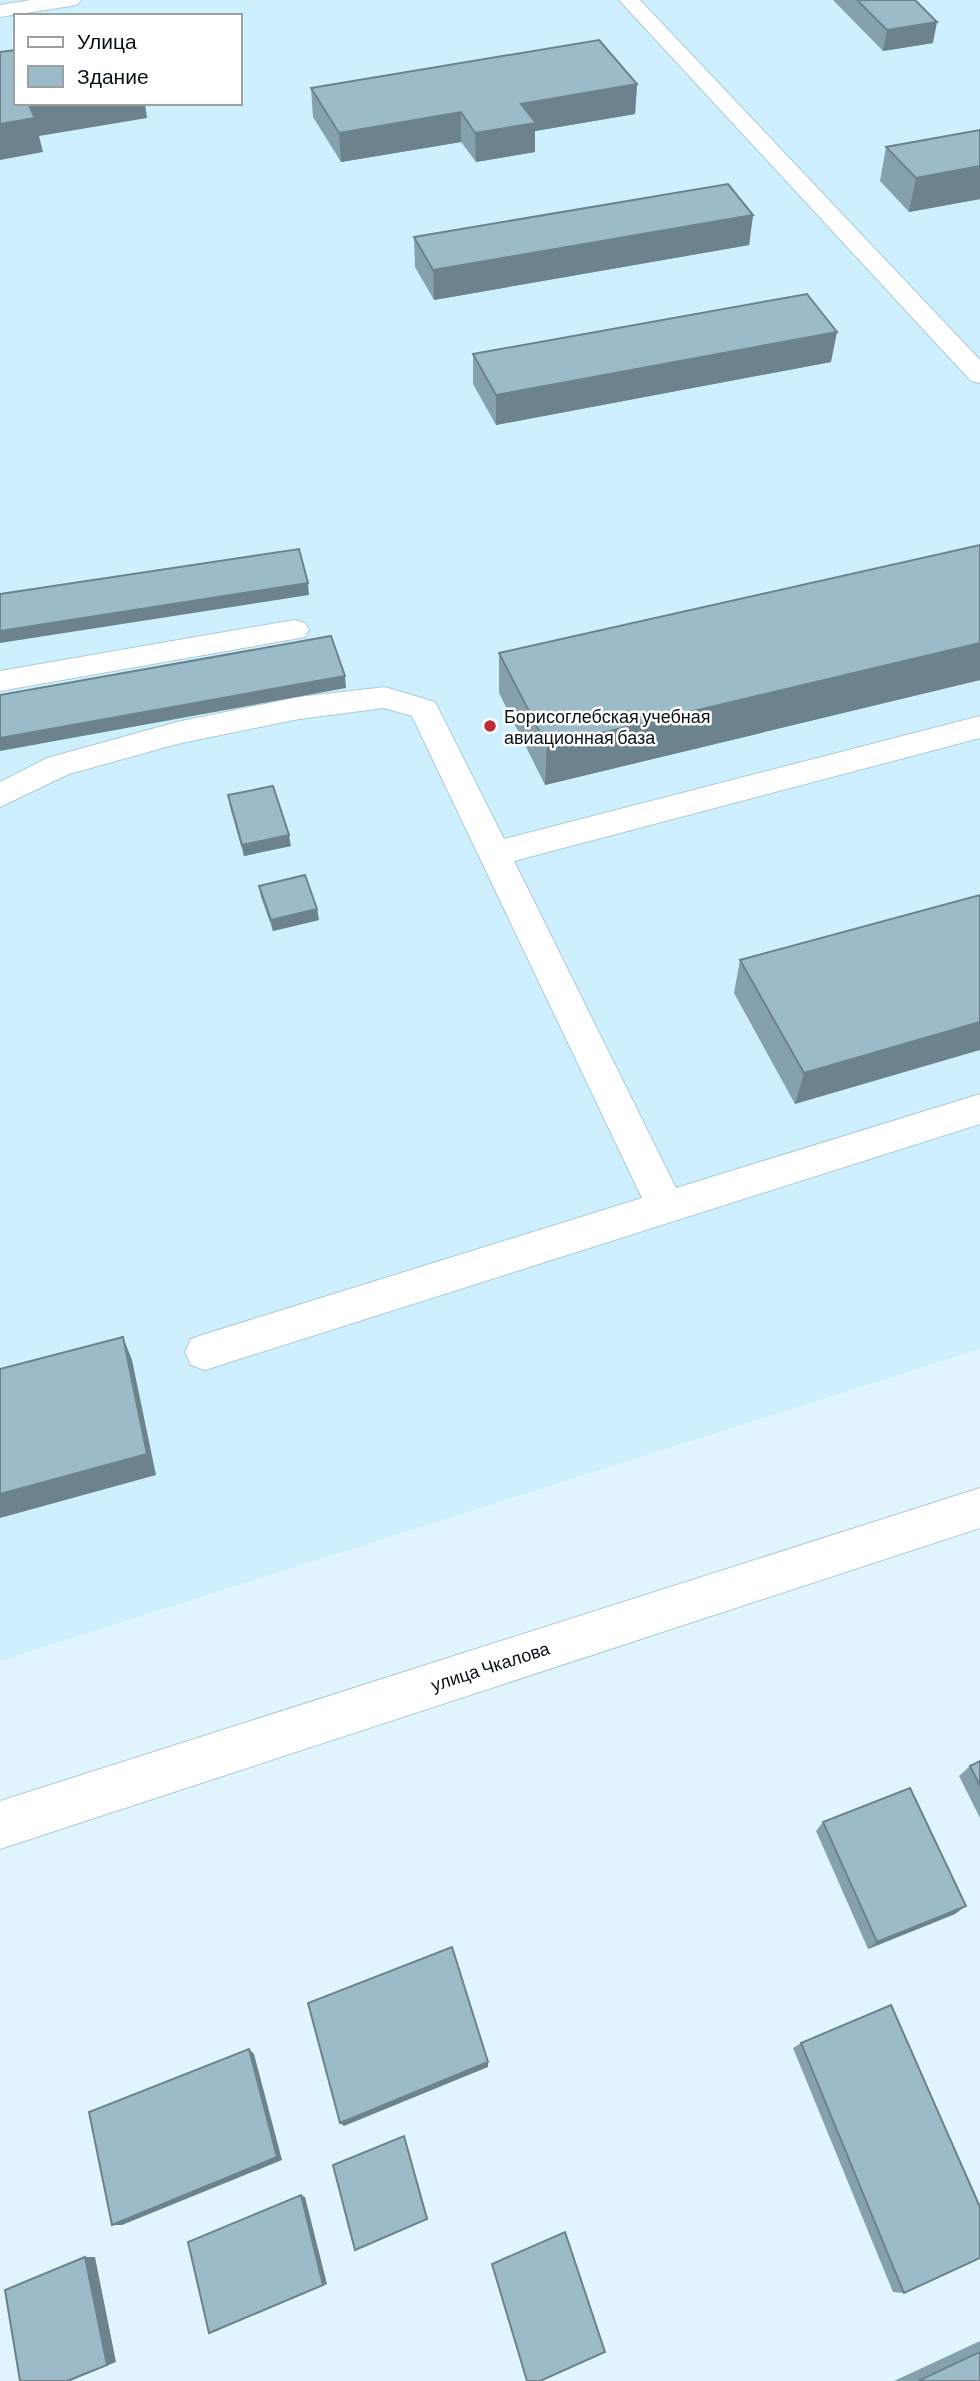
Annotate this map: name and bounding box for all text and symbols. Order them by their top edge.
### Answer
legend [14,14,242,105]
text: Улица [77,28,137,53]
text: Здание [77,63,149,88]
place label: Борисоглебская учебная авиационная база [504,705,711,748]
marker: Борисоглебская учебная авиационная база [482,718,498,734]
street label: улица Чкалова [428,1636,553,1696]

